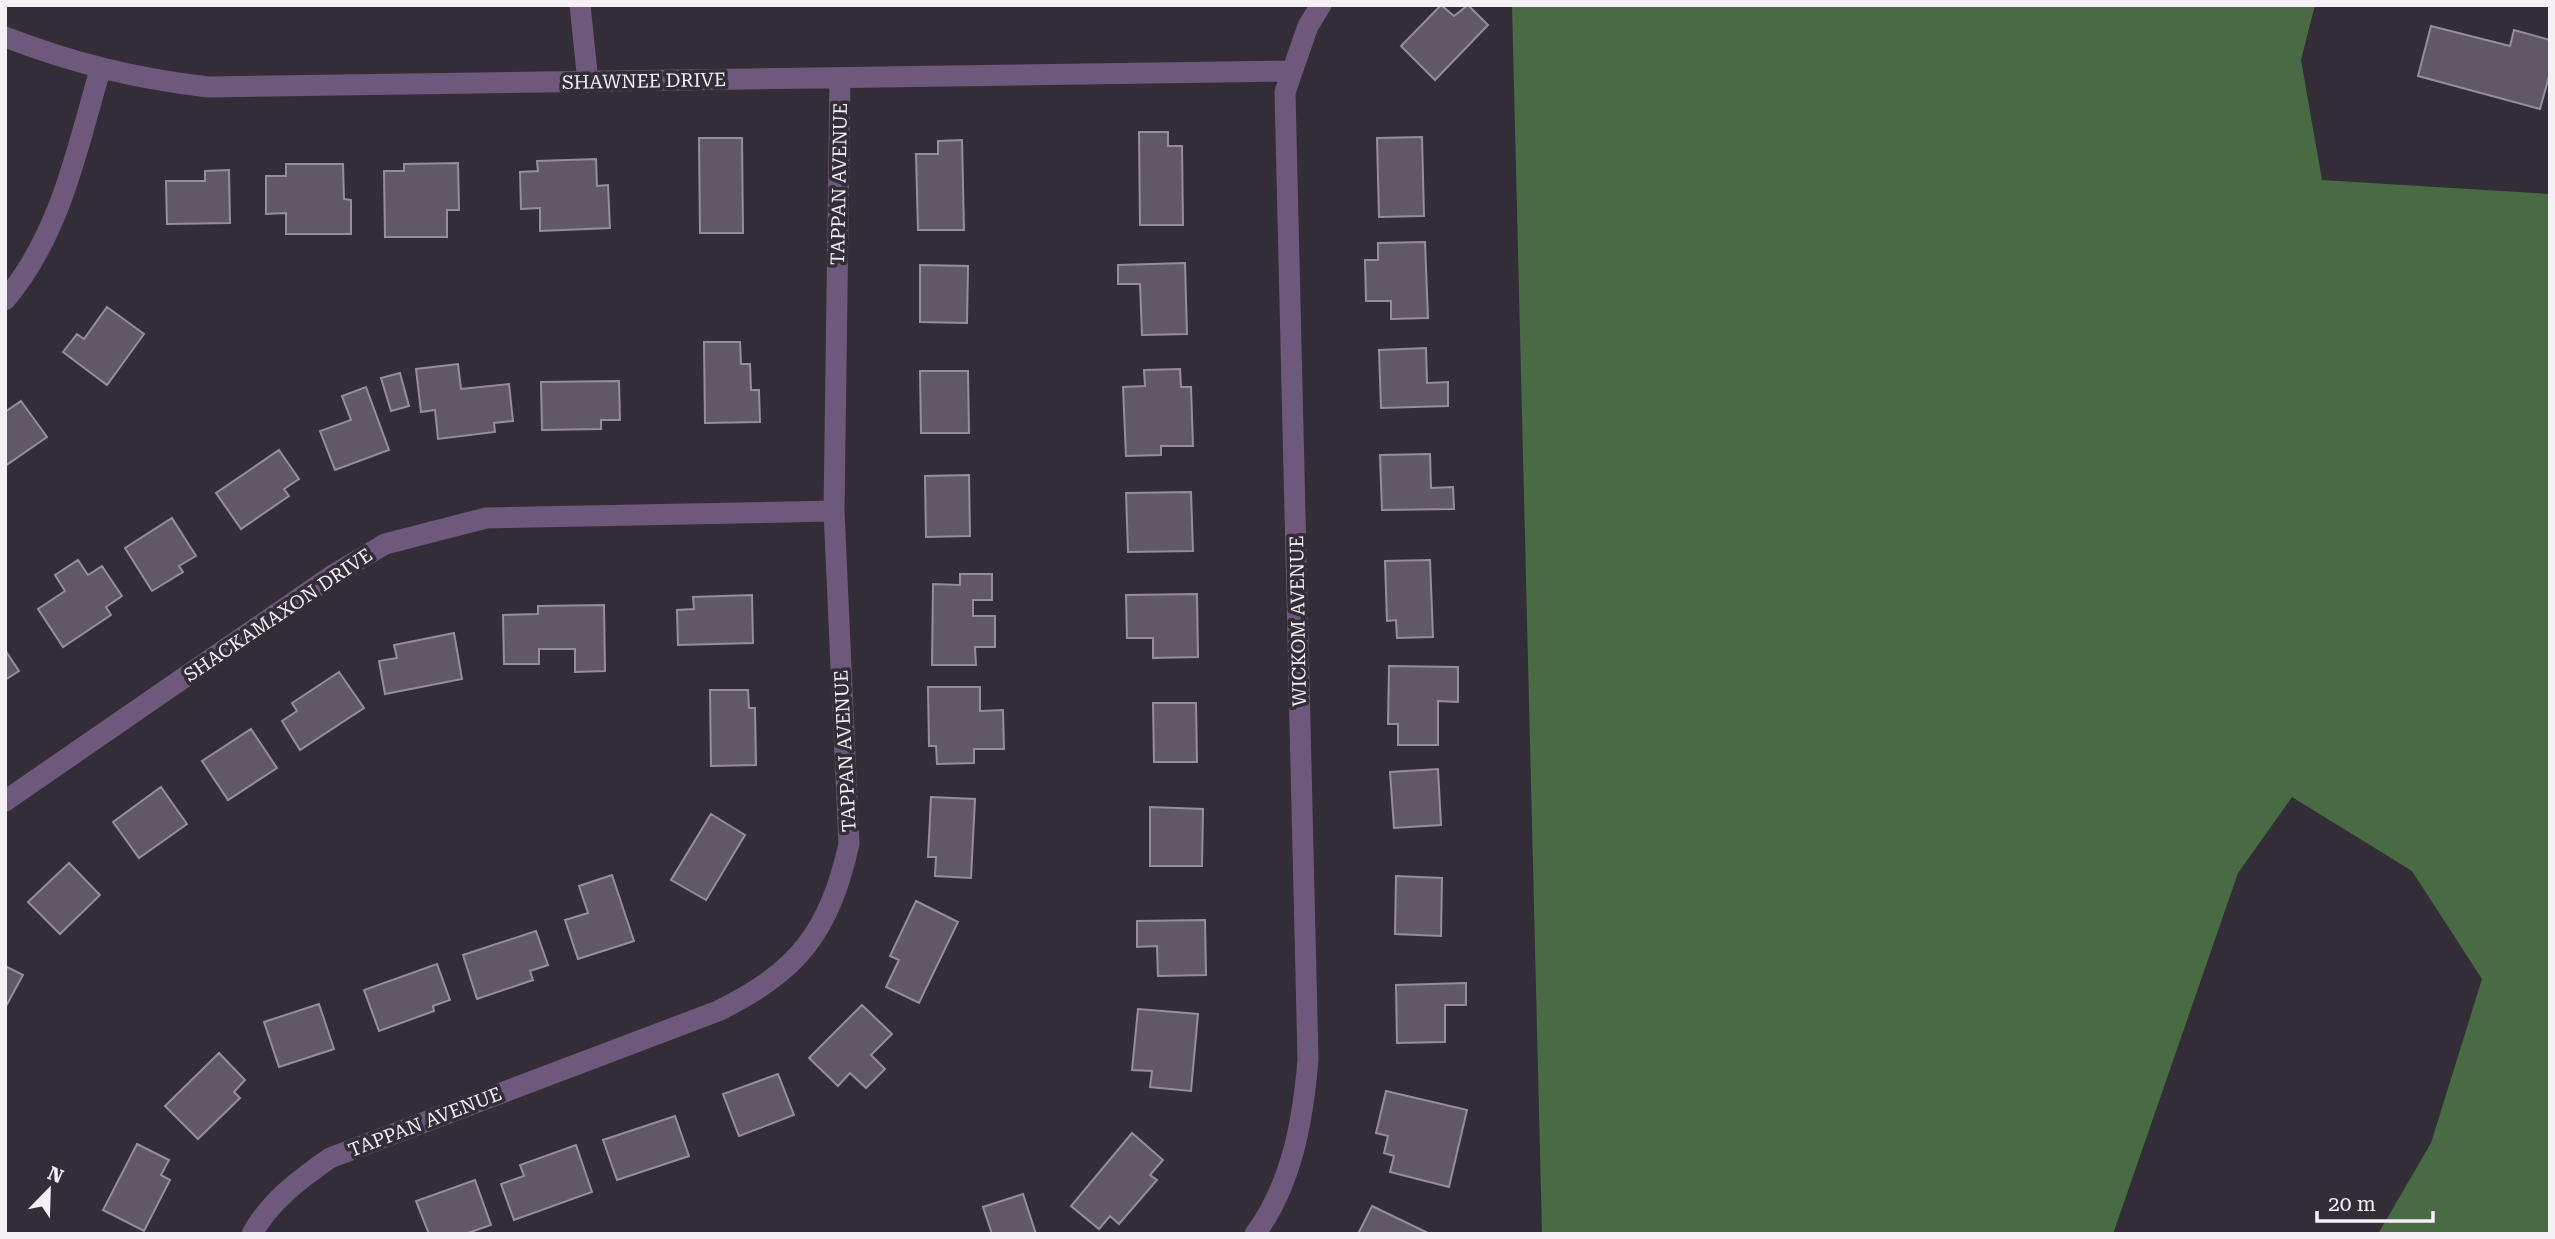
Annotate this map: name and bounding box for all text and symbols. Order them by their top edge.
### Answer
street label: SHAWNEE DRIVE [562,68,726,94]
street label: TAPPAN AVENUE [826,103,852,265]
street label: WICKOM AVENUE [1285,535,1311,707]
street label: SHACKAMAXON DRIVE [179,543,377,687]
street label: TAPPAN AVENUE [829,669,861,833]
street label: TAPPAN AVENUE [345,1082,505,1162]
north arrow [14,1155,84,1225]
text: N [44,1161,67,1188]
scale bar [2317,1180,2432,1224]
text: 20 m [2328,1192,2376,1216]

